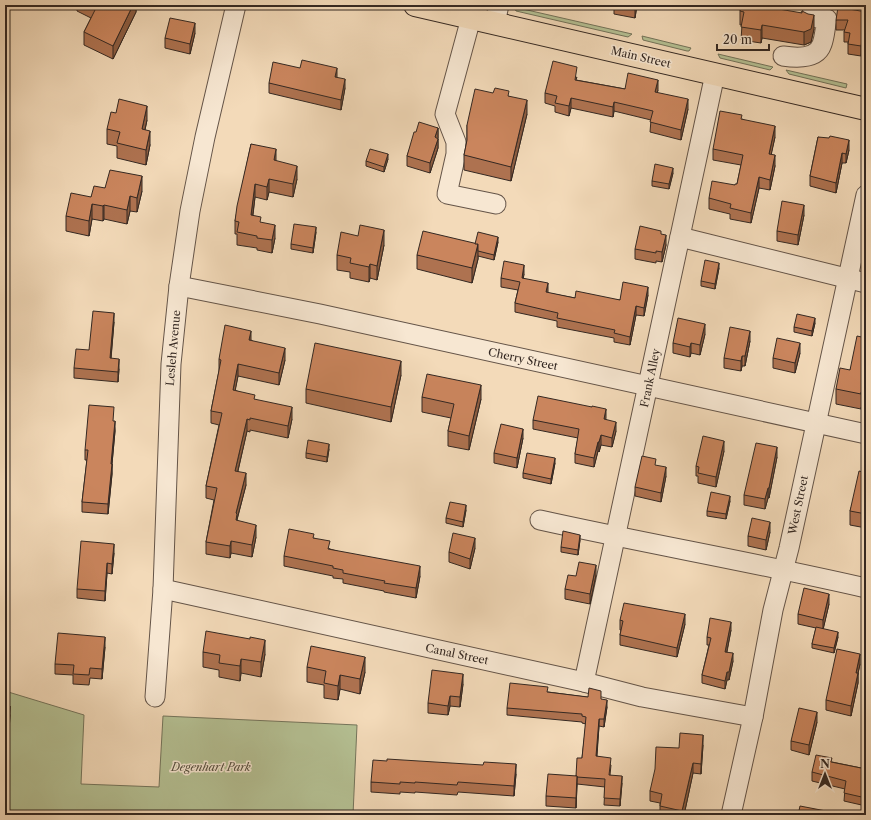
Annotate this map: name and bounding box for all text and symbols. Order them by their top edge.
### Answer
scale bar [717,26,769,52]
text: 20 m [723,32,752,47]
street label: Main Street [610,43,672,71]
street label: Lesleh Avenue [163,310,183,386]
street label: Cherry Street [487,345,559,373]
street label: Frank Alley [637,346,663,409]
street label: West Street [785,474,811,537]
street label: Canal Street [424,640,490,668]
north arrow [805,754,845,794]
text: N [820,757,830,771]
park label: Degenhart Park [170,760,251,774]

